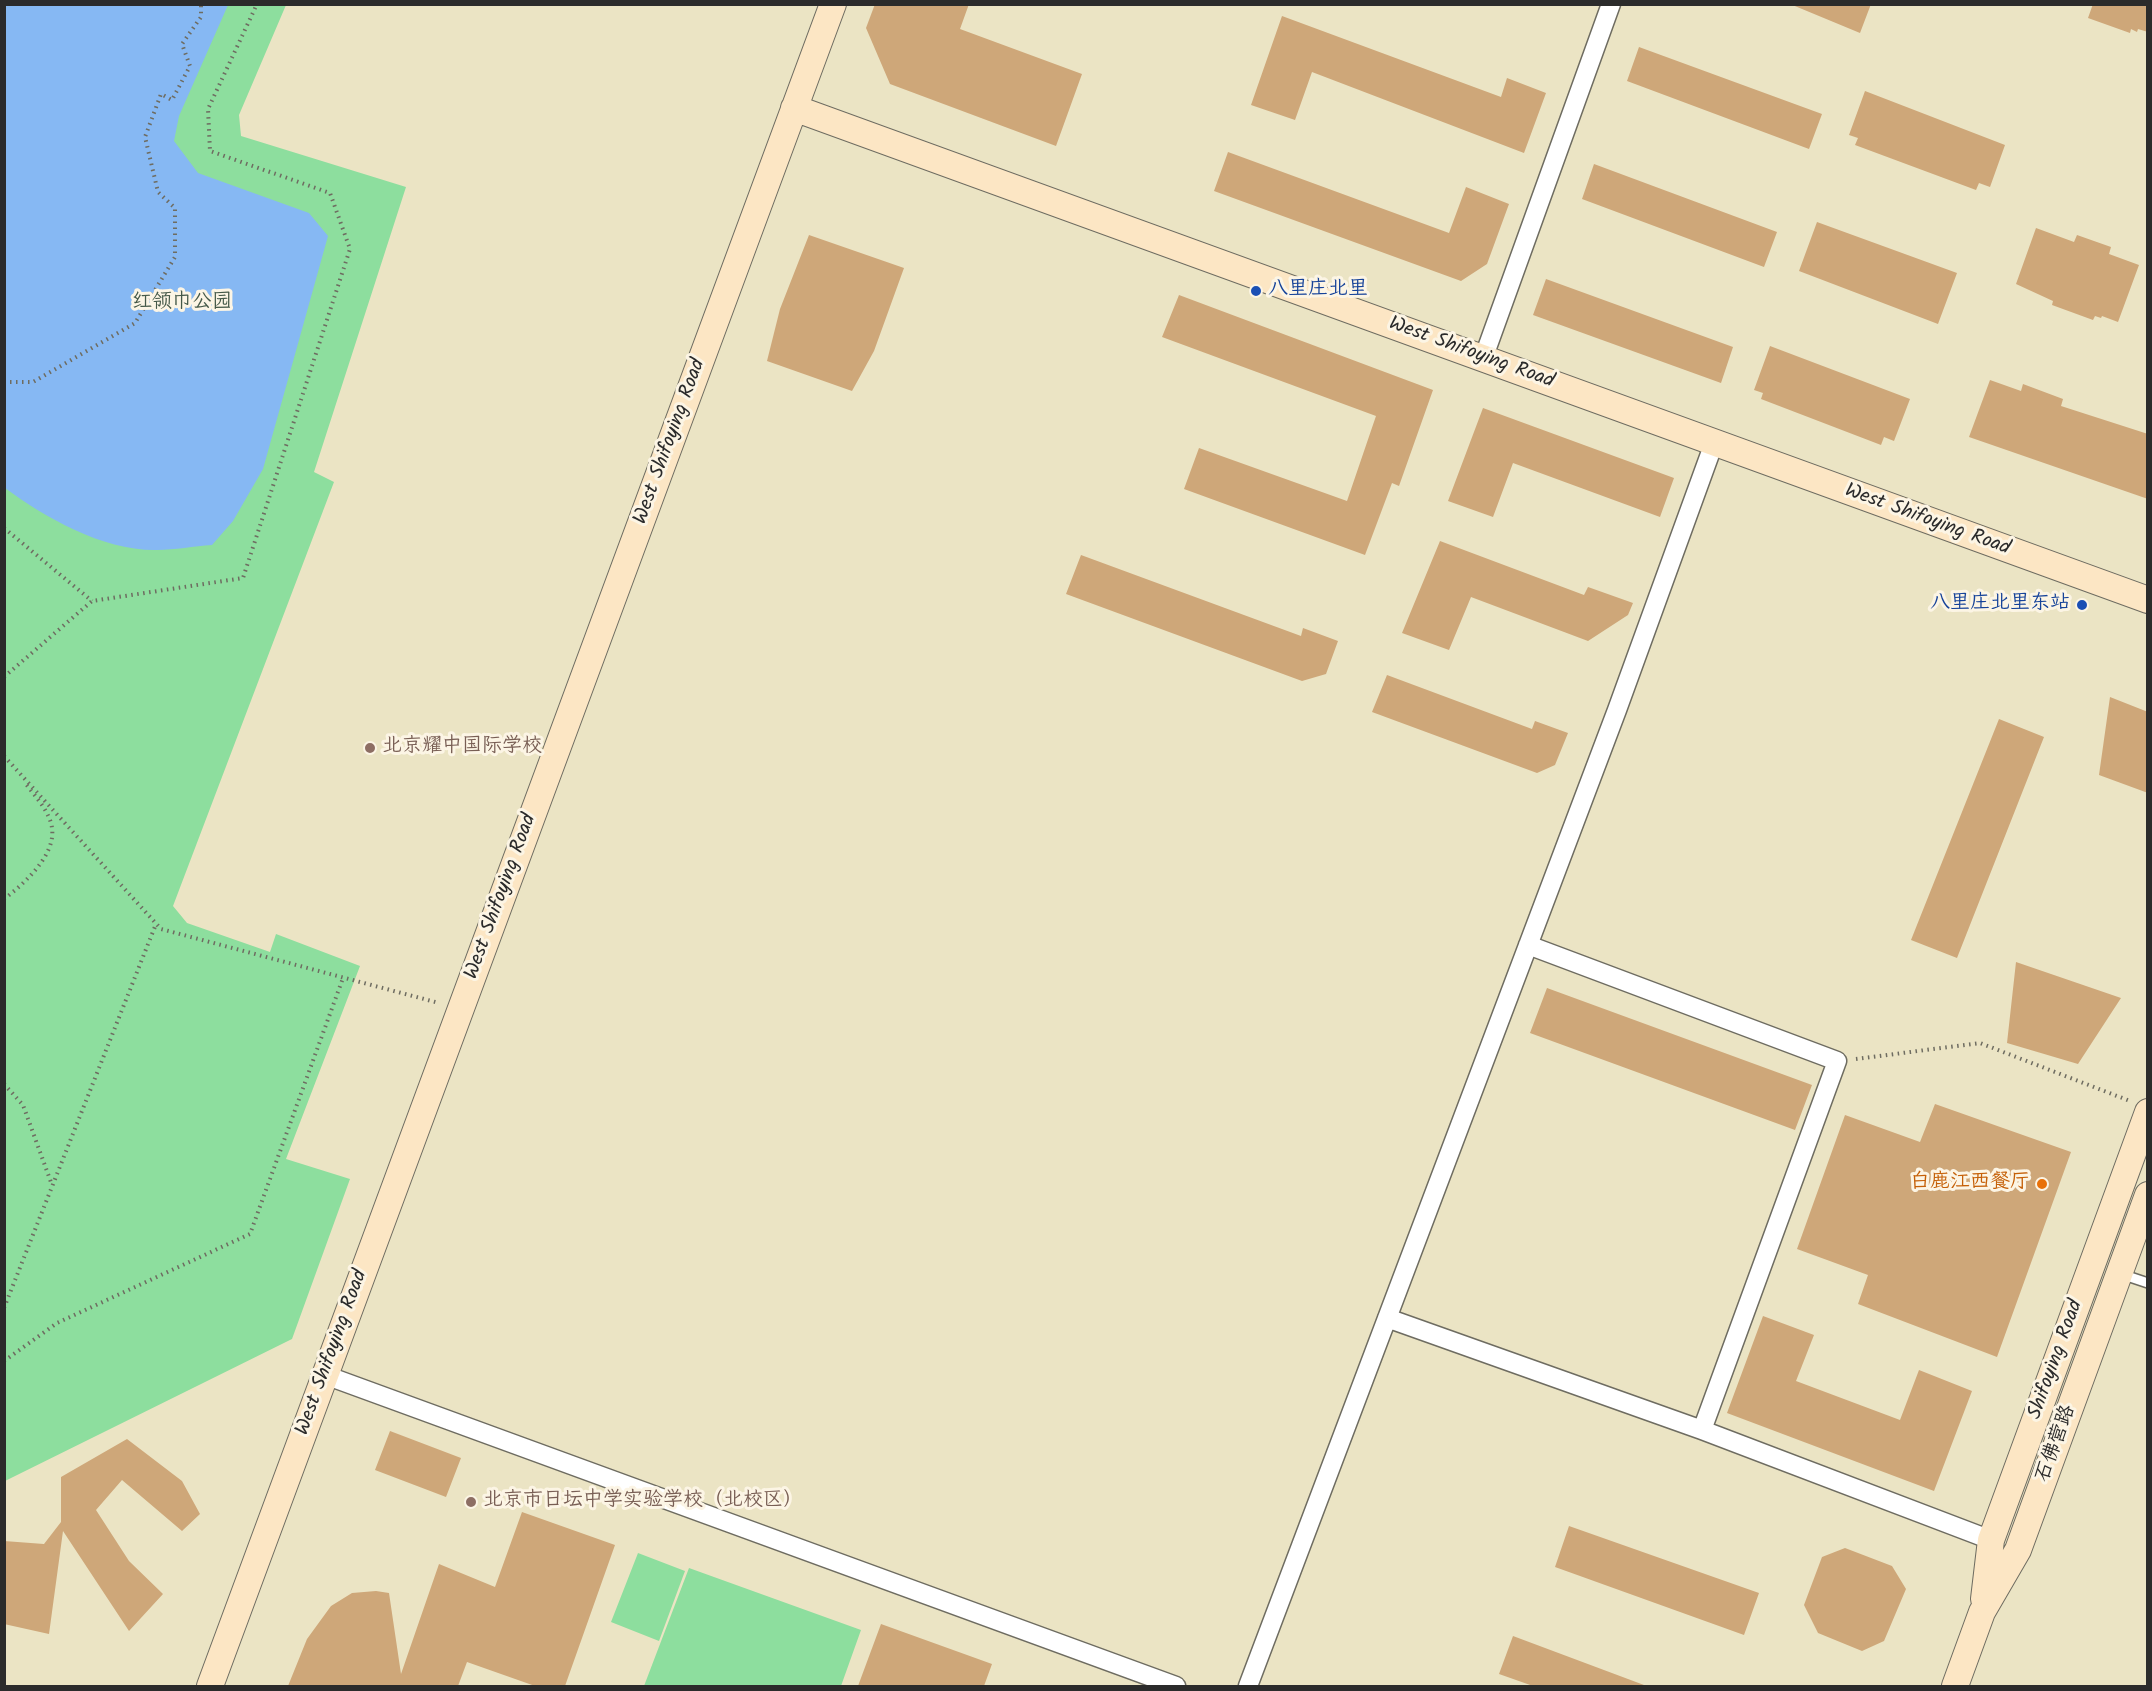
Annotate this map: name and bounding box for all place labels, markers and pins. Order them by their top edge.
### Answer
place label: 八里庄北里 [1268,279,1368,303]
marker: 八里庄北里 [1249,284,1263,298]
place label: 八里庄北里东站 [1930,593,2070,617]
marker: 八里庄北里东站 [2075,598,2089,612]
place label: 北京耀中国际学校 [382,736,542,760]
marker: 北京耀中国际学校 [363,741,377,755]
place label: 白鹿江西餐厅 [1910,1172,2030,1196]
marker: 白鹿江西餐厅 [2035,1177,2049,1191]
place label: 北京市日坛中学实验学校（北校区） [483,1490,803,1514]
marker: 北京市日坛中学实验学校（北校区） [464,1495,478,1509]

